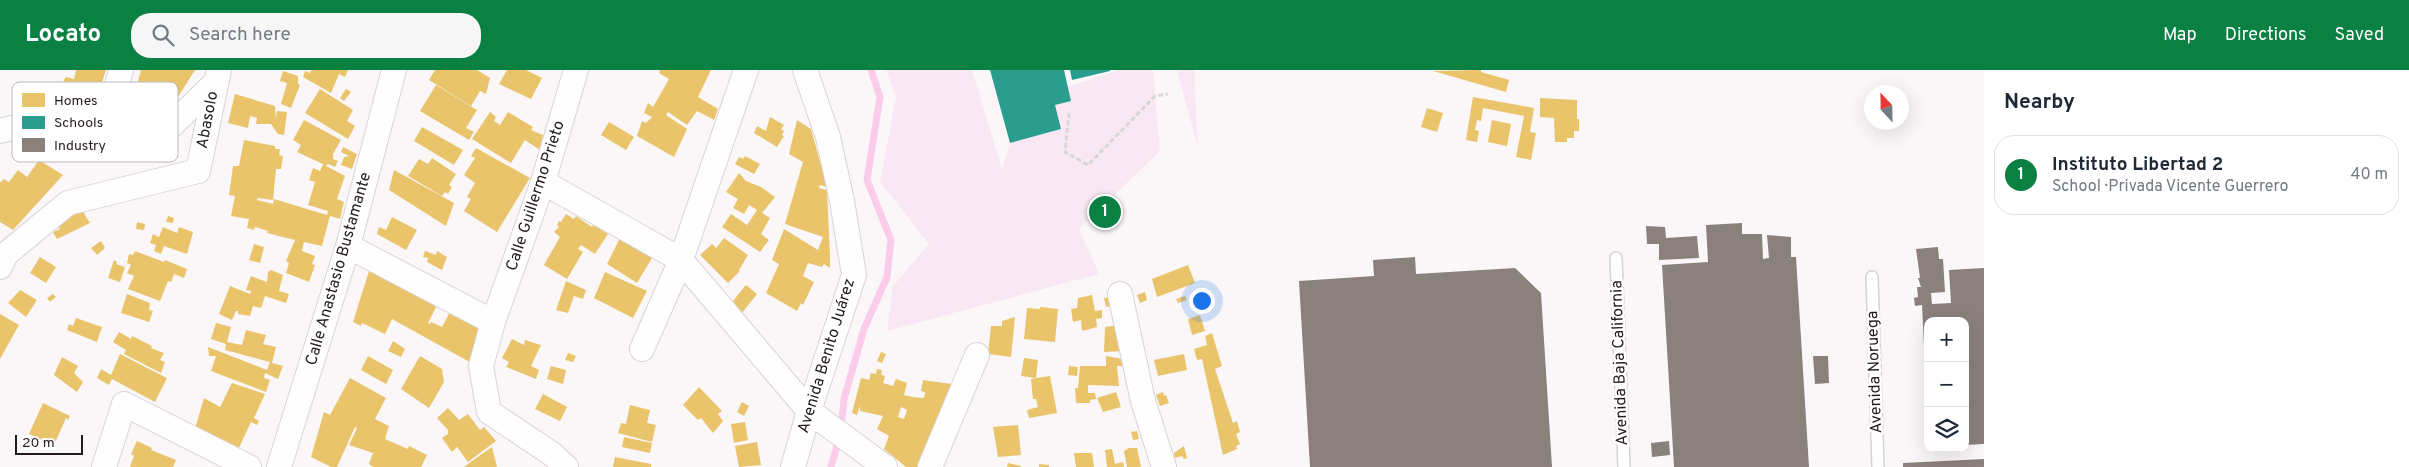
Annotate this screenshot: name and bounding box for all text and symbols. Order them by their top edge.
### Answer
search box [131,13,481,58]
text: Locato [25,20,101,50]
icon: search [149,21,177,49]
text: Search here [189,23,291,47]
text: Map [2163,24,2197,47]
text: Directions [2225,24,2307,47]
text: Saved [2335,24,2384,47]
legend [12,82,178,162]
north arrow [1864,85,1909,130]
text: Nearby [2004,89,2075,116]
street label: Abasolo [193,90,223,150]
text: Homes [54,93,98,110]
text: Schools [54,115,103,132]
street label: Calle Guillermo Prieto [502,118,570,274]
text: Industry [54,138,106,155]
text: Instituto Libertad 2 [2052,153,2223,177]
text: 1 [2018,165,2024,185]
text: 40 m [2350,165,2388,185]
street label: Calle Anastasio Bustamante [302,170,376,368]
text: School · Privada Vicente Guerrero [2052,177,2288,197]
pin: 1 [1089,193,1121,231]
street label: Avenida Benito Juárez [794,276,860,436]
street label: Avenida Baja California [1607,280,1633,446]
your location [1189,288,1215,314]
street label: Avenida Noruega [1863,310,1887,434]
map controls [1924,317,1969,452]
button: + [1924,317,1969,362]
button: − [1924,362,1969,407]
button: layers [1924,407,1969,452]
scale bar [15,432,82,455]
text: 20 m [22,435,55,452]

